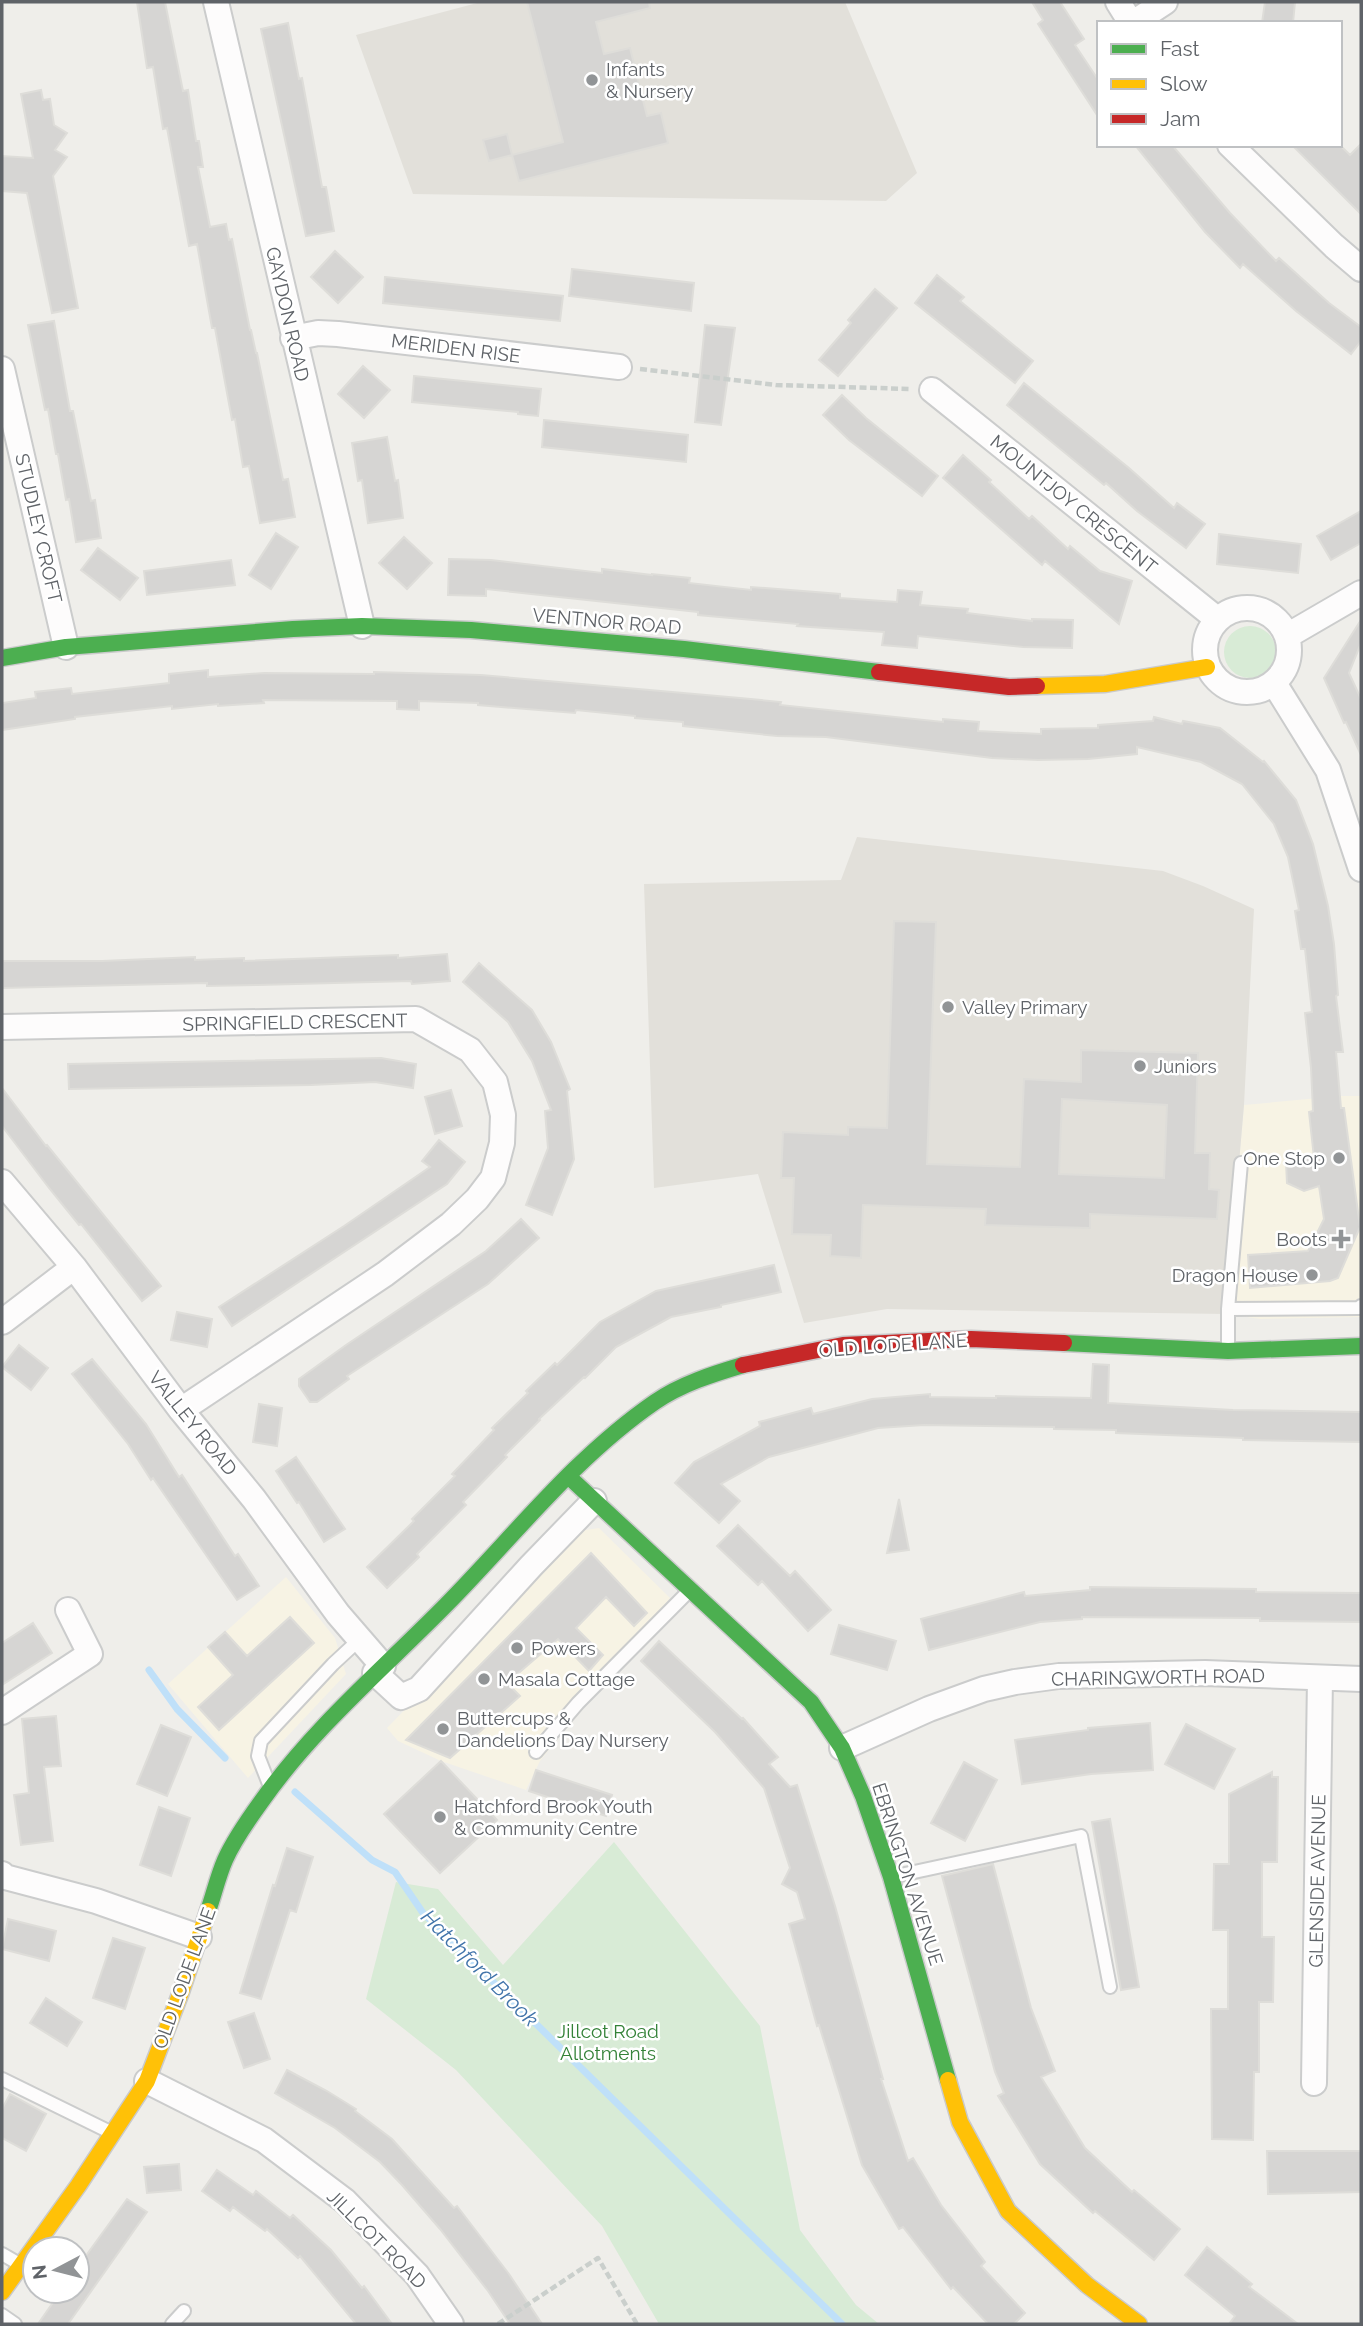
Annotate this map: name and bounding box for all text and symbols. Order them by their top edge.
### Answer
legend [1097,21,1342,147]
text: Fast [1160,36,1200,61]
place label: Infants & Nursery [606,58,693,102]
text: Slow [1160,71,1208,96]
marker: Infants & Nursery [584,72,600,88]
text: Jam [1160,106,1201,131]
street label: GAYDON ROAD [262,245,314,383]
street label: MERIDEN RISE [390,329,522,367]
street label: MOUNTJOY CRESCENT [986,430,1162,578]
street label: STUDLEY CROFT [11,451,67,605]
street label: VENTNOR ROAD [532,604,682,638]
place label: Valley Primary [962,996,1088,1018]
marker: Valley Primary [940,999,956,1015]
street label: SPRINGFIELD CRESCENT [182,1009,408,1035]
place label: Juniors [1154,1055,1217,1077]
marker: Juniors [1132,1058,1148,1074]
place label: One Stop [1243,1147,1325,1169]
marker: One Stop [1331,1150,1347,1166]
place label: Boots [1276,1228,1327,1250]
marker: Boots [1333,1231,1349,1247]
place label: Dragon House [1172,1264,1298,1286]
marker: Dragon House [1304,1267,1320,1283]
street label: OLD LODE LANE [818,1329,968,1361]
street label: VALLEY ROAD [144,1367,242,1479]
place label: Powers [531,1637,596,1659]
marker: Powers [509,1640,525,1656]
street label: CHARINGWORTH ROAD [1051,1664,1265,1690]
place label: Masala Cottage [498,1668,635,1690]
marker: Masala Cottage [476,1671,492,1687]
place label: Buttercups & Dandelions Day Nursery [457,1707,669,1751]
marker: Buttercups & Dandelions Day Nursery [435,1721,451,1737]
street label: EBRINGTON AVENUE [868,1780,948,1968]
street label: GLENSIDE AVENUE [1304,1794,1330,1968]
place label: Hatchford Brook Youth & Community Centre [454,1795,653,1839]
marker: Hatchford Brook Youth & Community Centre [432,1809,448,1825]
street label: OLD LODE LANE [148,1904,220,2052]
water label: Hatchford Brook [416,1904,544,2032]
park label: Jillcot Road Allotments [557,2020,659,2064]
street label: JILLCOT ROAD [323,2185,431,2293]
north arrow [21,2235,91,2305]
text: N [27,2264,51,2281]

